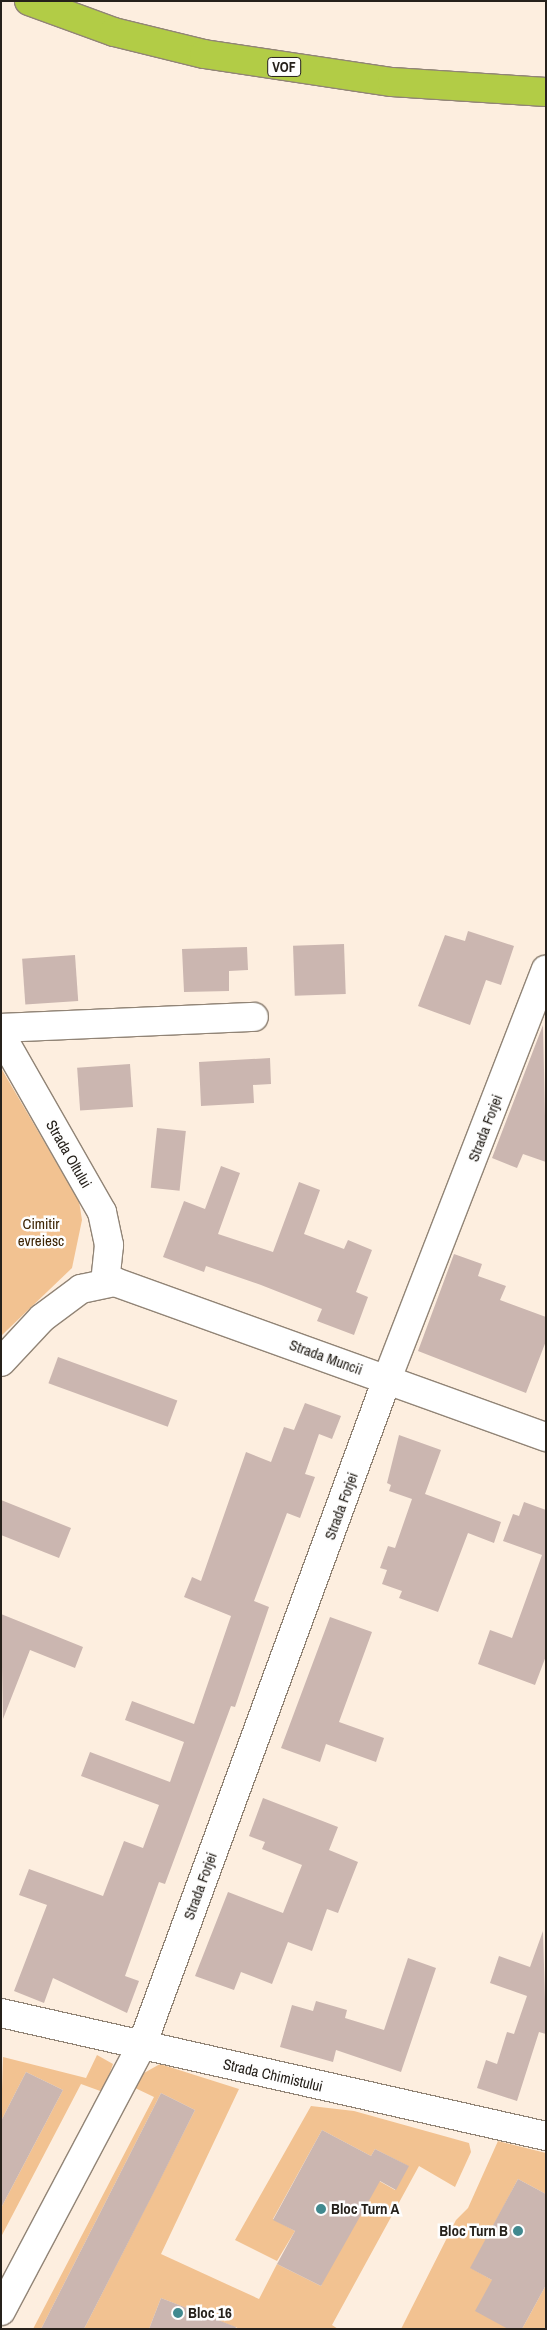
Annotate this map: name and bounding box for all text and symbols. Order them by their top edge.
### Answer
road number: VOF [266,56,302,78]
street label: Strada Forjei [464,1092,506,1164]
street label: Strada Oltului [42,1117,96,1191]
park label: Cimitir evreiesc [18,1214,64,1249]
street label: Strada Muncii [287,1335,365,1379]
street label: Strada Forjei [320,1470,362,1542]
street label: Strada Forjei [179,1850,221,1922]
street label: Strada Chimistului [221,2055,325,2095]
place label: Bloc Turn A [331,2200,400,2218]
marker: Bloc Turn A [315,2203,327,2215]
place label: Bloc Turn B [439,2222,508,2240]
marker: Bloc Turn B [512,2225,524,2237]
place label: Bloc 16 [188,2304,232,2322]
marker: Bloc 16 [172,2307,184,2319]

